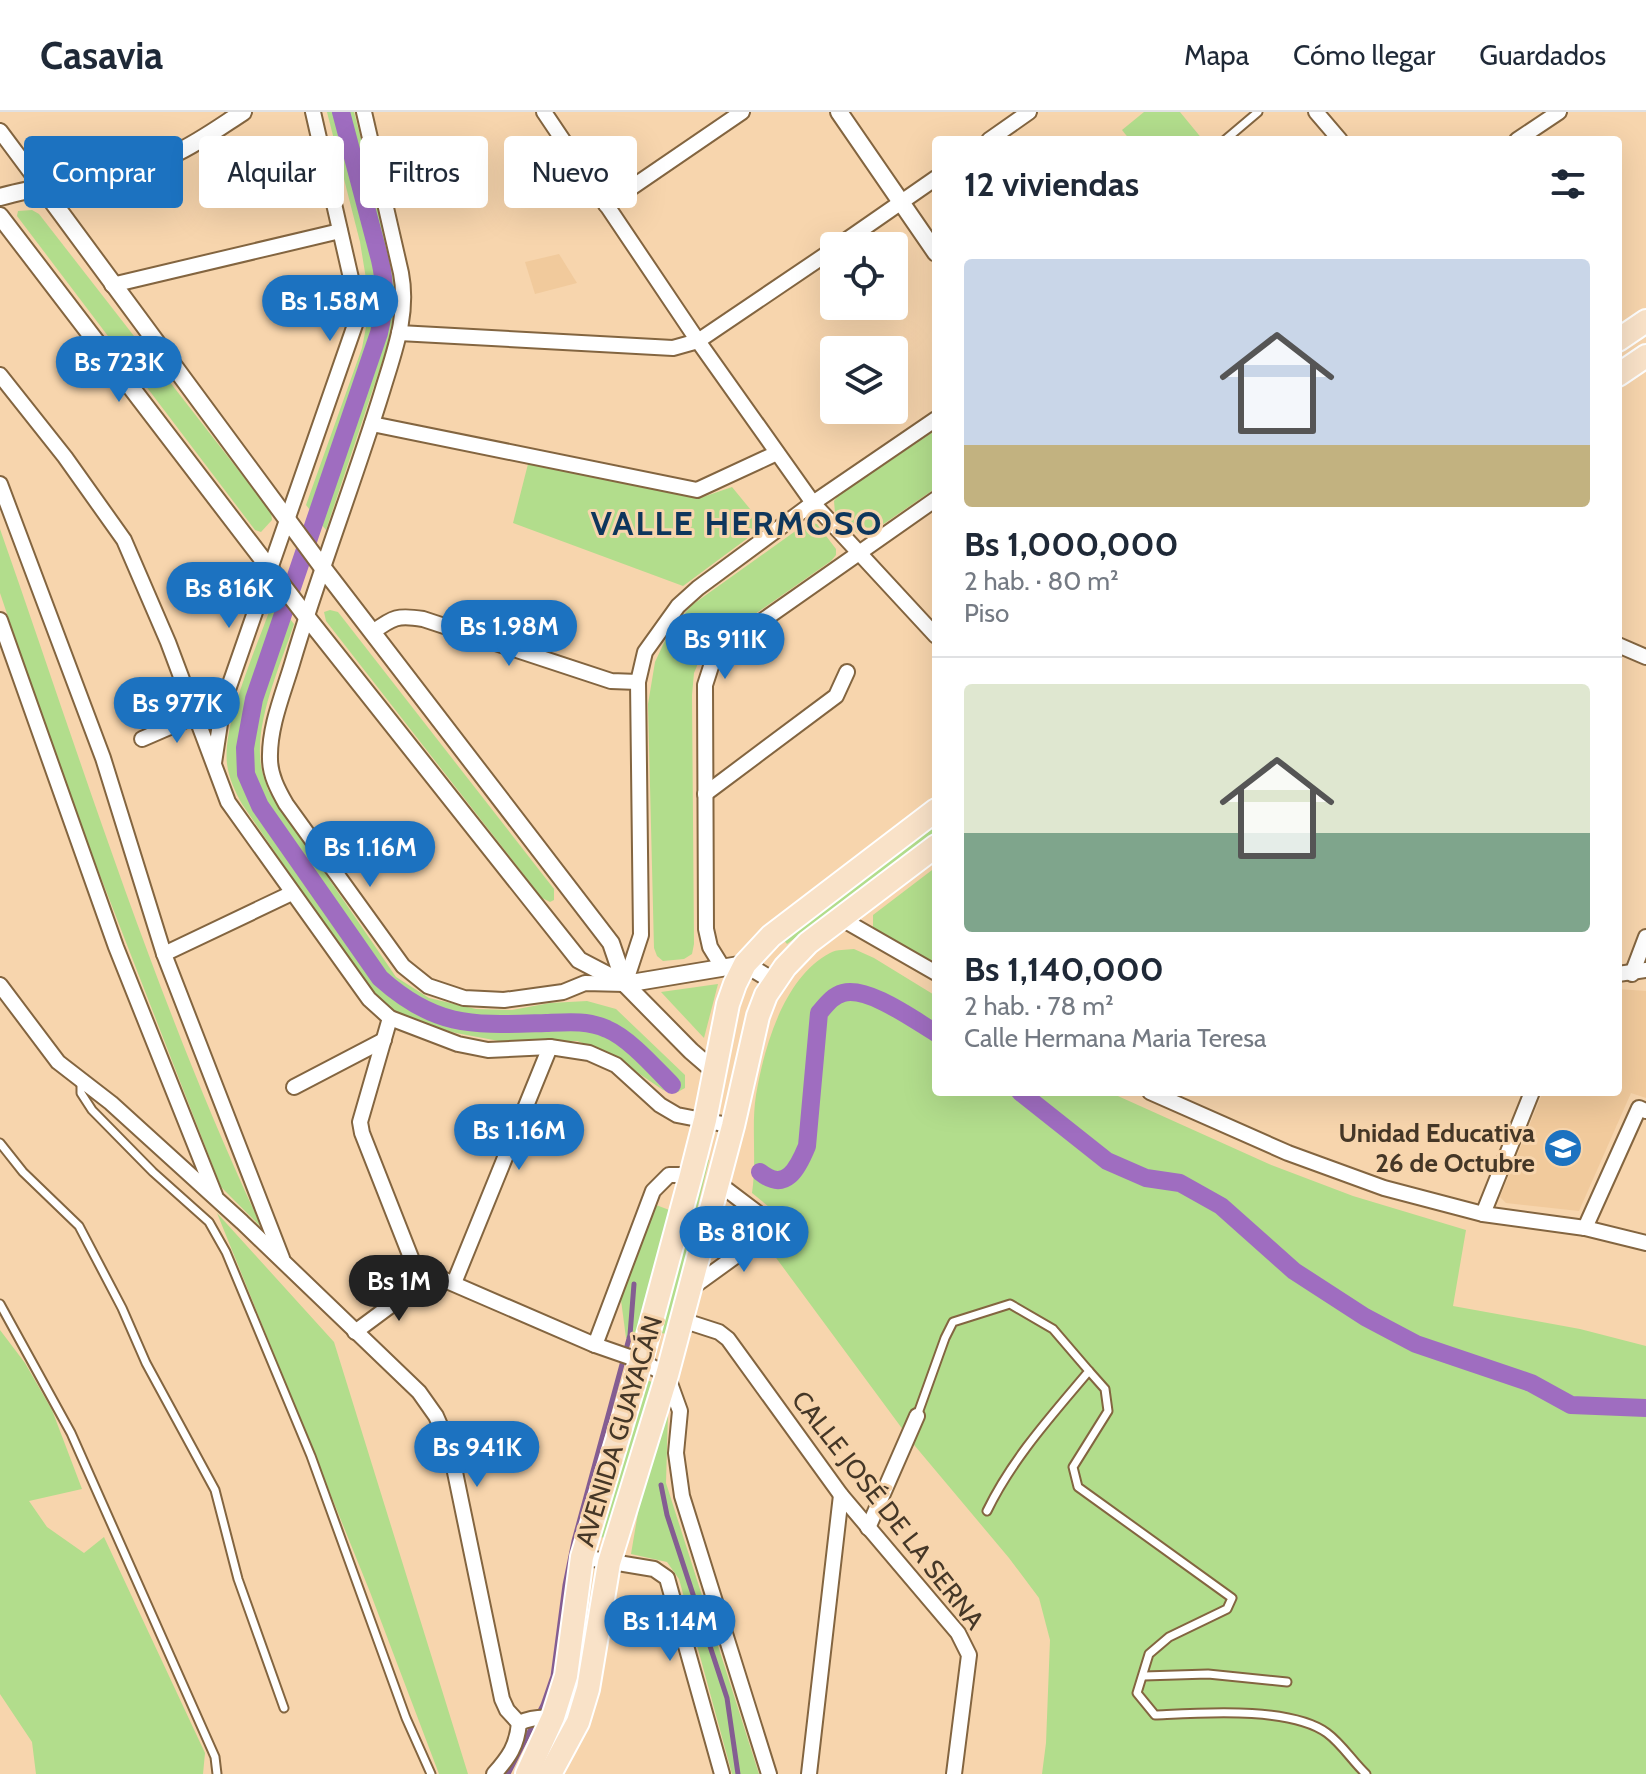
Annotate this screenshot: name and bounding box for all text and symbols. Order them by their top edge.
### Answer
text: Casavia [40,32,163,79]
text: Mapa [1184,38,1249,72]
text: Cómo llegar [1293,38,1435,72]
text: Guardados [1479,38,1606,72]
chip: Comprar [24,136,183,208]
chip: Alquilar [199,136,344,208]
chip: Filtros [360,136,488,208]
chip: Nuevo [504,136,637,208]
icon: filters [1546,162,1590,206]
text: 12 viviendas [964,163,1139,205]
map controls [820,232,908,424]
button: locate [820,232,908,320]
pin: Bs 1.58M [247,275,413,343]
text: Bs 1.58M [280,285,380,317]
icon: home [1205,311,1349,455]
pin: Bs 723K [45,336,193,404]
button: layers [820,336,908,424]
text: Bs 723K [74,346,164,378]
district label: VALLE HERMOSO [591,502,883,544]
text: Bs 1,000,000 [964,523,1178,565]
pin: Bs 816K [155,562,303,630]
text: 2 hab. · 80 m² [964,565,1119,597]
text: Bs 816K [184,572,274,604]
text: Piso [964,597,1009,629]
pin: Bs 1.98M [426,600,592,668]
text: Bs 1.98M [459,610,559,642]
pin: Bs 911K [651,613,799,681]
text: Bs 911K [683,623,767,655]
pin: Bs 977K [103,677,251,745]
text: Bs 977K [132,687,222,719]
icon: home [1205,736,1349,880]
pin: Bs 1.16M [287,821,453,889]
text: Bs 1.16M [323,831,417,863]
text: Bs 1,140,000 [964,948,1164,990]
text: 2 hab. · 78 m² [964,990,1114,1022]
text: Calle Hermana Maria Teresa [964,1022,1267,1054]
pin: Bs 1.16M [436,1104,602,1172]
text: Bs 1.16M [472,1114,566,1146]
place label: Unidad Educativa 26 de Octubre [1338,1117,1535,1179]
school or university icon: Unidad Educativa 26 de Octubre [1542,1127,1584,1169]
pin: Bs 810K [670,1206,818,1274]
text: Bs 810K [698,1216,790,1248]
pin: Bs 1M [343,1255,455,1323]
text: Bs 1M [367,1265,431,1297]
street label: AVENIDA GUAYACÁN [569,1312,669,1550]
street label: CALLE JOSÉ DE LA SERNA [785,1384,991,1636]
pin: Bs 941K [403,1421,551,1489]
text: Bs 941K [432,1431,522,1463]
pin: Bs 1.14M [587,1595,753,1663]
text: Bs 1.14M [622,1605,718,1637]

